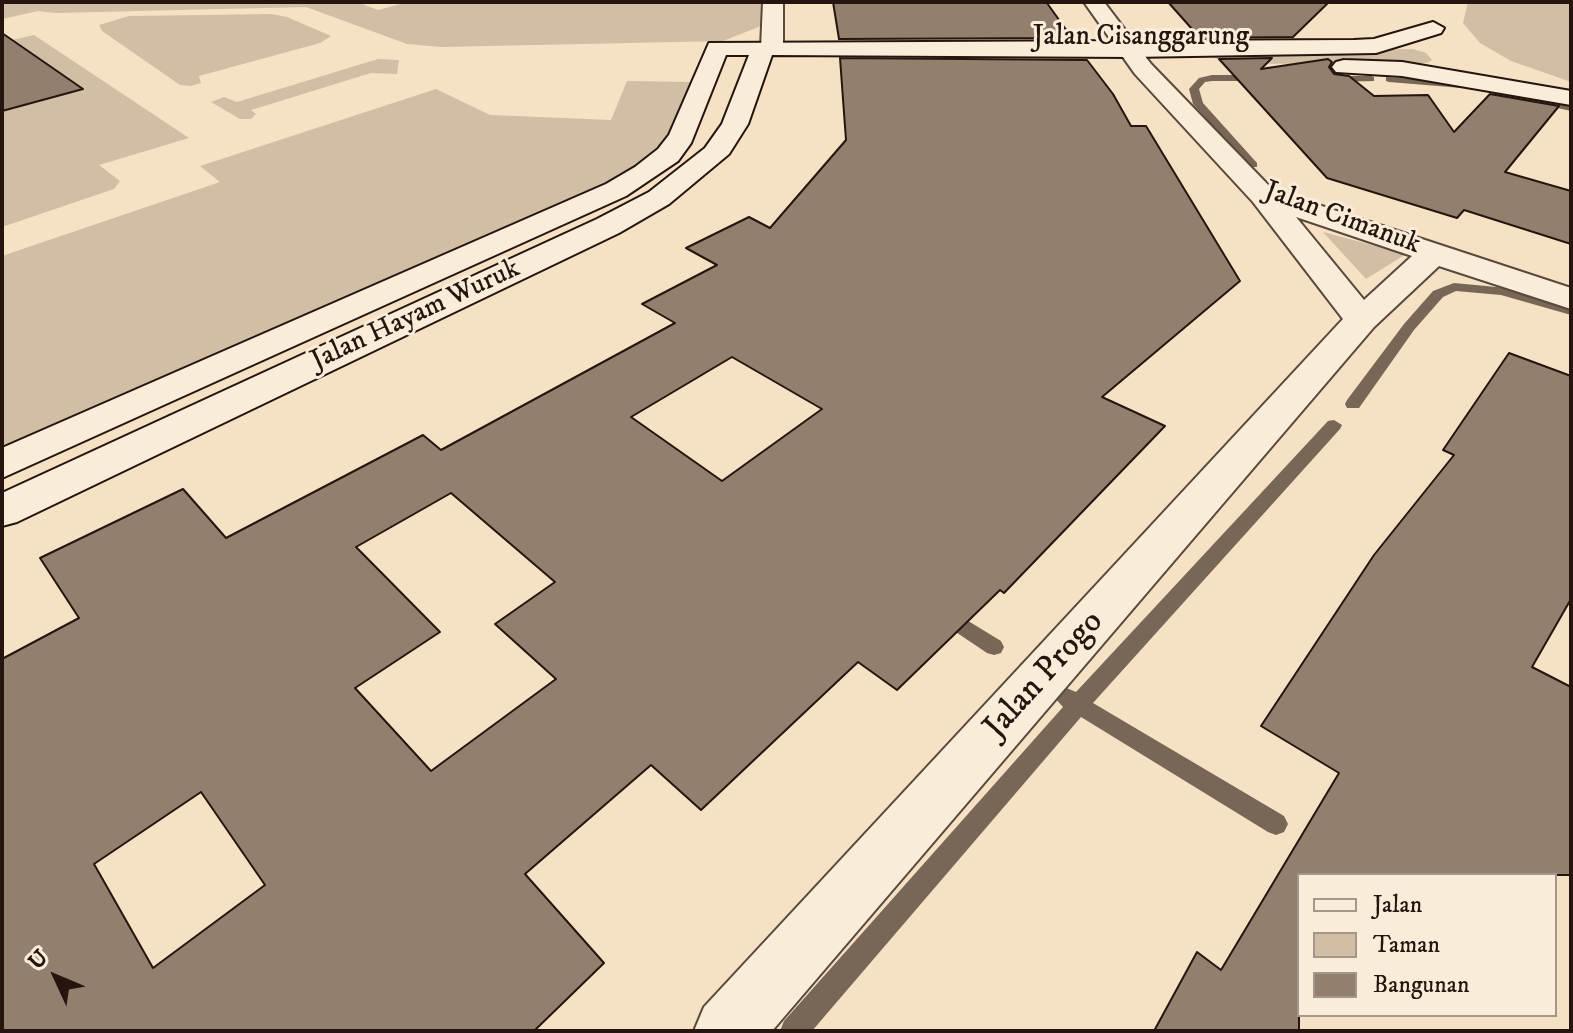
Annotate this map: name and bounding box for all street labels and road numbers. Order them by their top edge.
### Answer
street label: Jalan Cisanggarung [1033,21,1249,55]
street label: Jalan Cimanuk [1259,175,1425,263]
street label: Jalan Hayam Wuruk [306,253,526,379]
street label: Jalan Progo [977,603,1113,749]

